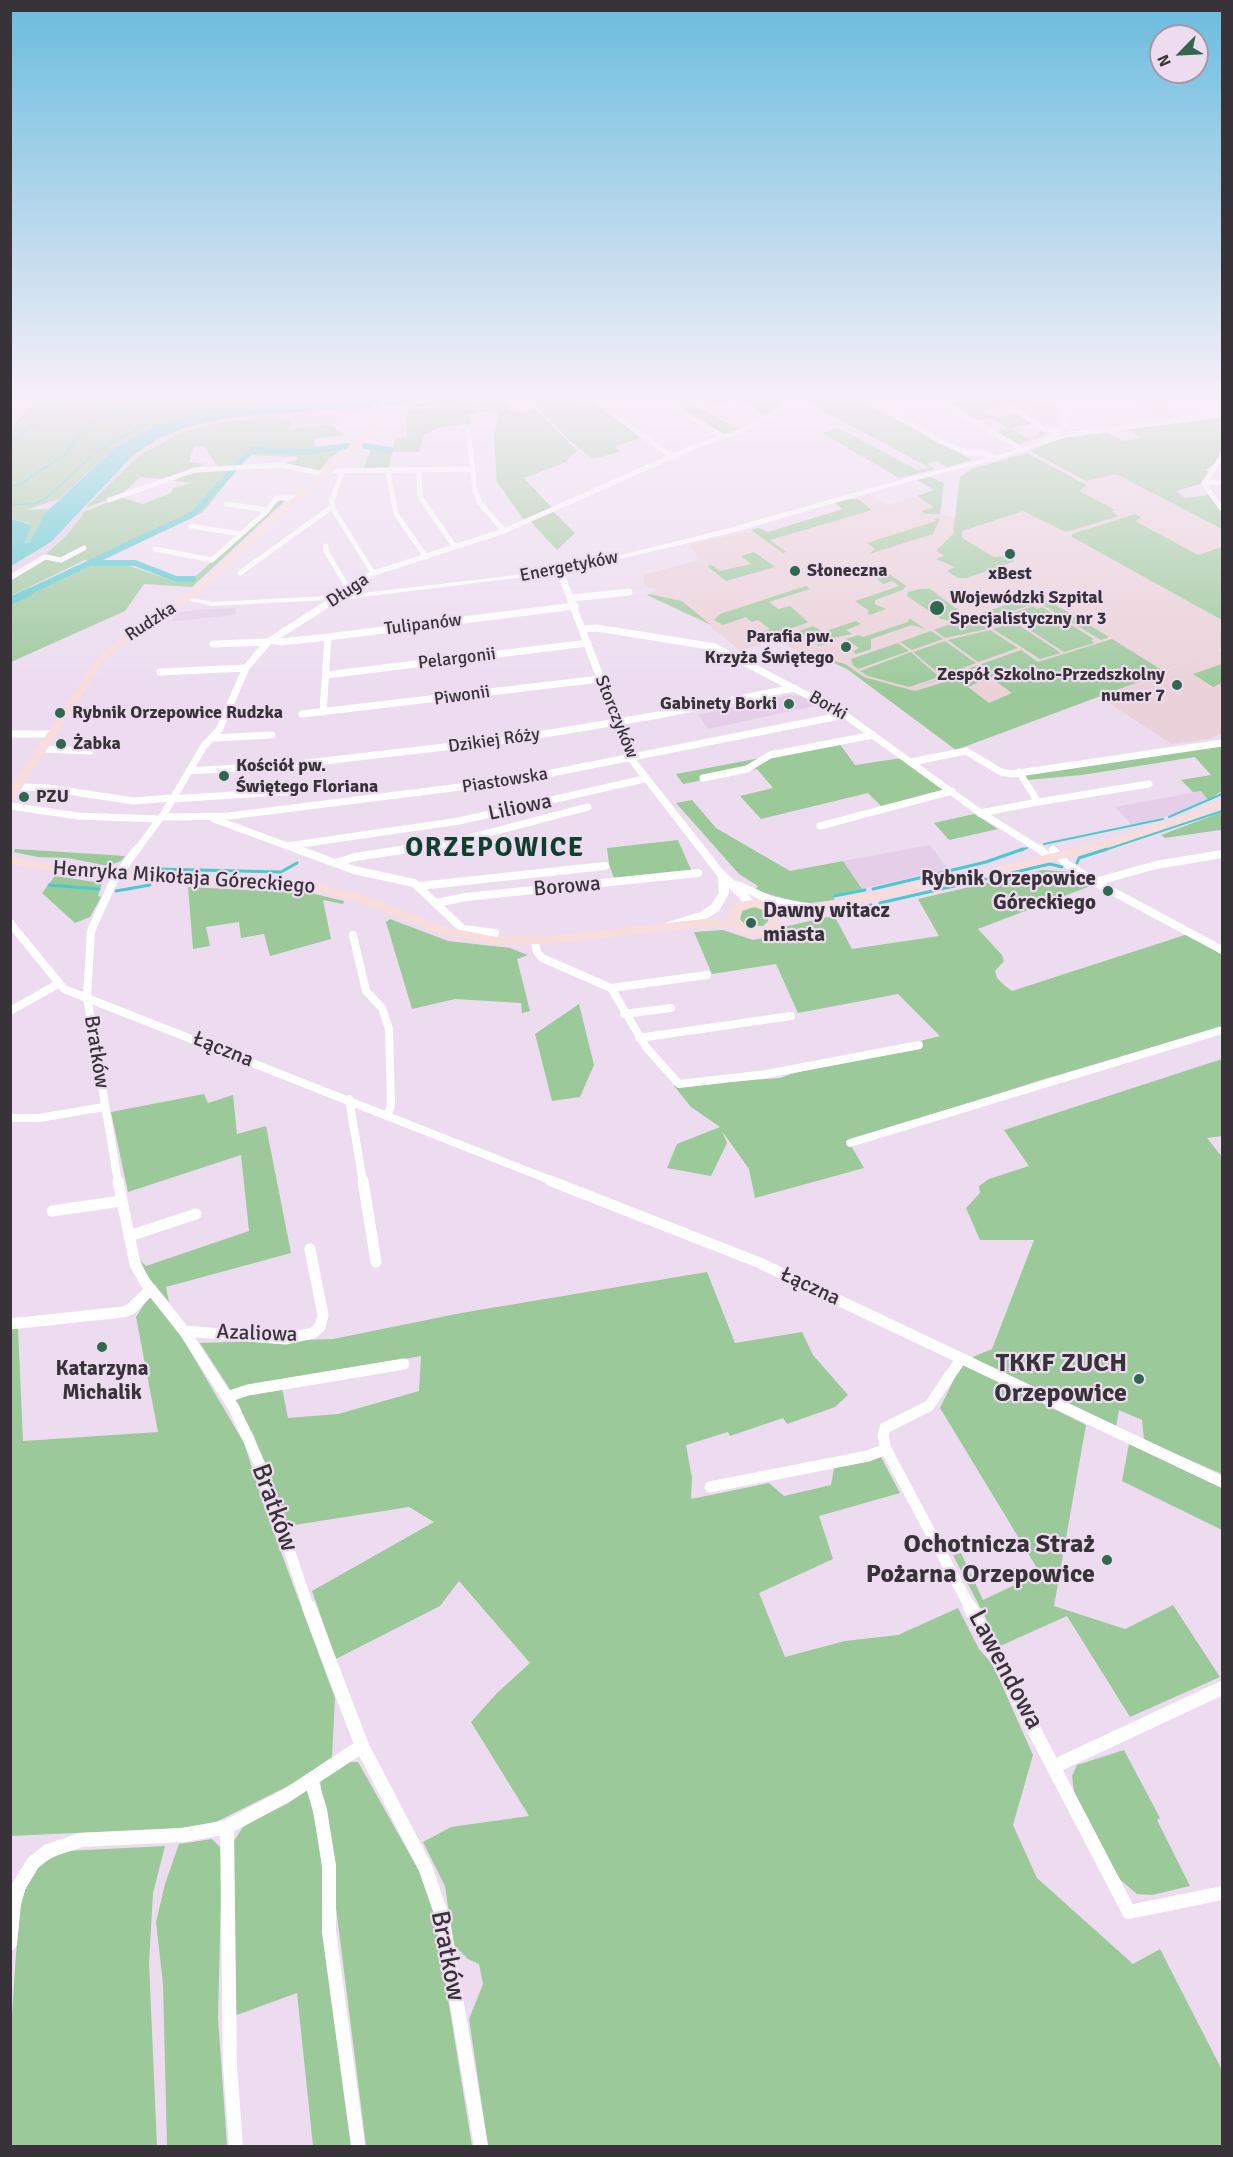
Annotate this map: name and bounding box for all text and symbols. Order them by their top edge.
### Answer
north arrow [1149,24,1209,84]
text: N [1153,51,1176,70]
street label: Energetyków [518,547,620,587]
marker: xBest [1003,547,1017,561]
place label: Słoneczna [807,560,887,582]
place label: xBest [988,563,1032,585]
marker: Słoneczna [788,564,802,578]
street label: Długa [323,569,373,613]
place label: Wojewódzki Szpital Specjalistyczny nr 3 [950,587,1106,630]
street label: Rudzka [122,598,180,646]
marker: Wojewódzki Szpital Specjalistyczny nr 3 [928,599,946,617]
street label: Tulipanów [383,610,463,640]
place label: Parafia pw. Krzyża Świętego [705,626,834,668]
marker: Parafia pw. Krzyża Świętego [839,640,853,654]
street label: Pelargonii [417,644,497,674]
place label: Zespół Szkolno-Przedszkolny numer 7 [937,664,1165,706]
street label: Storczyków [590,672,642,762]
marker: Zespół Szkolno-Przedszkolny numer 7 [1170,678,1184,692]
street label: Piwonii [432,681,492,711]
street label: Borki [805,686,851,726]
place label: Gabinety Borki [660,693,777,715]
marker: Gabinety Borki [782,697,796,711]
place label: Rybnik Orzepowice Rudzka [72,702,283,724]
marker: Rybnik Orzepowice Rudzka [53,706,67,720]
street label: Dzikiej Róży [447,724,541,758]
place label: Żabka [73,733,121,755]
marker: Żabka [54,737,68,751]
place label: Kościół pw. Świętego Floriana [236,755,378,798]
street label: Piastowska [461,764,549,798]
marker: Kościół pw. Świętego Floriana [217,769,231,783]
place label: PZU [36,786,69,808]
street label: Liliowa [486,789,554,827]
marker: PZU [17,790,31,804]
district label: ORZEPOWICE [405,833,585,865]
street label: Henryka Mikołaja Góreckiego [52,856,316,900]
place label: Rybnik Orzepowice Góreckiego [921,866,1096,916]
street label: Borowa [532,872,602,902]
marker: Rybnik Orzepowice Góreckiego [1101,884,1115,898]
place label: Dawny witacz miasta [763,898,890,948]
marker: Dawny witacz miasta [744,916,758,930]
street label: Bratków [78,1014,114,1090]
street label: Łączna [189,1027,257,1073]
street label: Łączna [776,1262,844,1312]
street label: Azaliowa [216,1320,298,1348]
marker: Katarzyna Michalik [95,1340,109,1354]
place label: TKKF ZUCH Orzepowice [994,1348,1127,1410]
place label: Katarzyna Michalik [56,1356,148,1406]
marker: TKKF ZUCH Orzepowice [1132,1372,1146,1386]
street label: Bratków [244,1460,304,1556]
place label: Ochotnicza Straż Pożarna Orzepowice [866,1529,1095,1590]
marker: Ochotnicza Straż Pożarna Orzepowice [1100,1553,1114,1567]
street label: Lawendowa [961,1605,1049,1735]
street label: Bratków [423,1908,471,2004]

